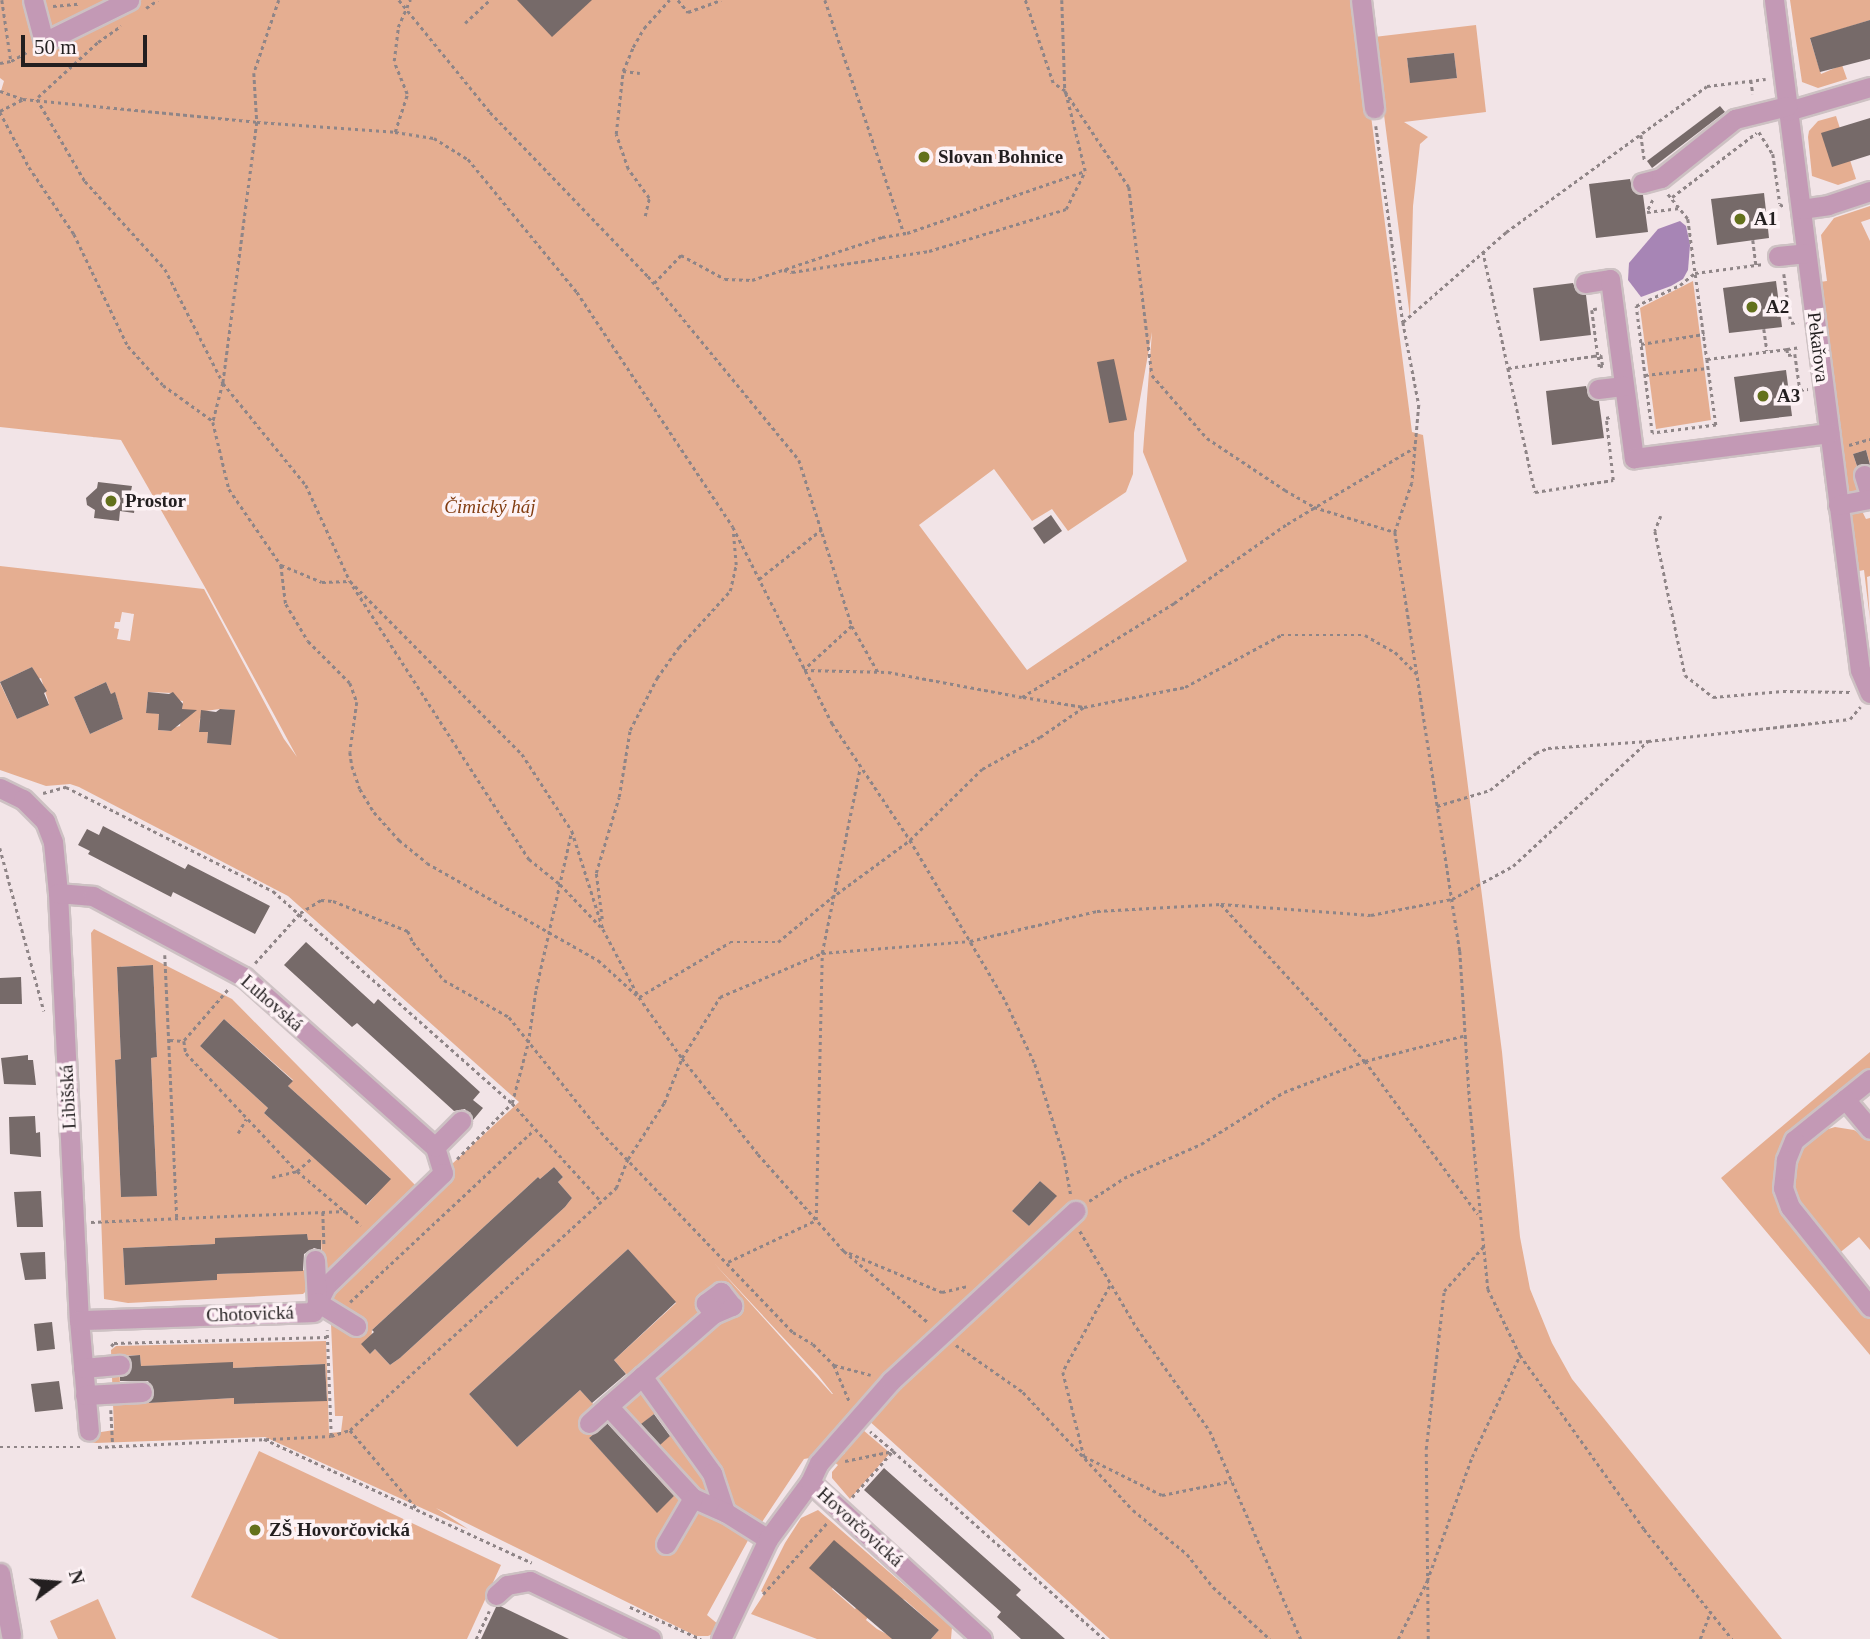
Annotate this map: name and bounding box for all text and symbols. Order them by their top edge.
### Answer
scale bar [24,21,150,65]
text: 50 m [34,35,77,59]
place label: Slovan Bohnice [938,146,1063,168]
marker: Slovan Bohnice [916,149,932,165]
place label: A1 [1754,208,1777,230]
marker: A1 [1732,211,1748,227]
place label: A2 [1766,296,1789,318]
marker: A2 [1744,299,1760,315]
street label: Pekařova [1802,311,1834,383]
place label: A3 [1777,385,1800,407]
marker: A3 [1755,388,1771,404]
place label: Prostor [125,490,186,512]
marker: Prostor [103,493,119,509]
park label: Čimický háj [444,496,536,518]
street label: Luhovská [236,970,308,1036]
street label: Libišská [55,1064,81,1130]
street label: Chotovická [206,1301,294,1327]
street label: Hovorčovická [812,1483,908,1571]
place label: ZŠ Hovorčovická [269,1519,410,1541]
marker: ZŠ Hovorčovická [247,1522,263,1538]
north arrow [21,1548,91,1618]
text: N [65,1568,89,1587]

